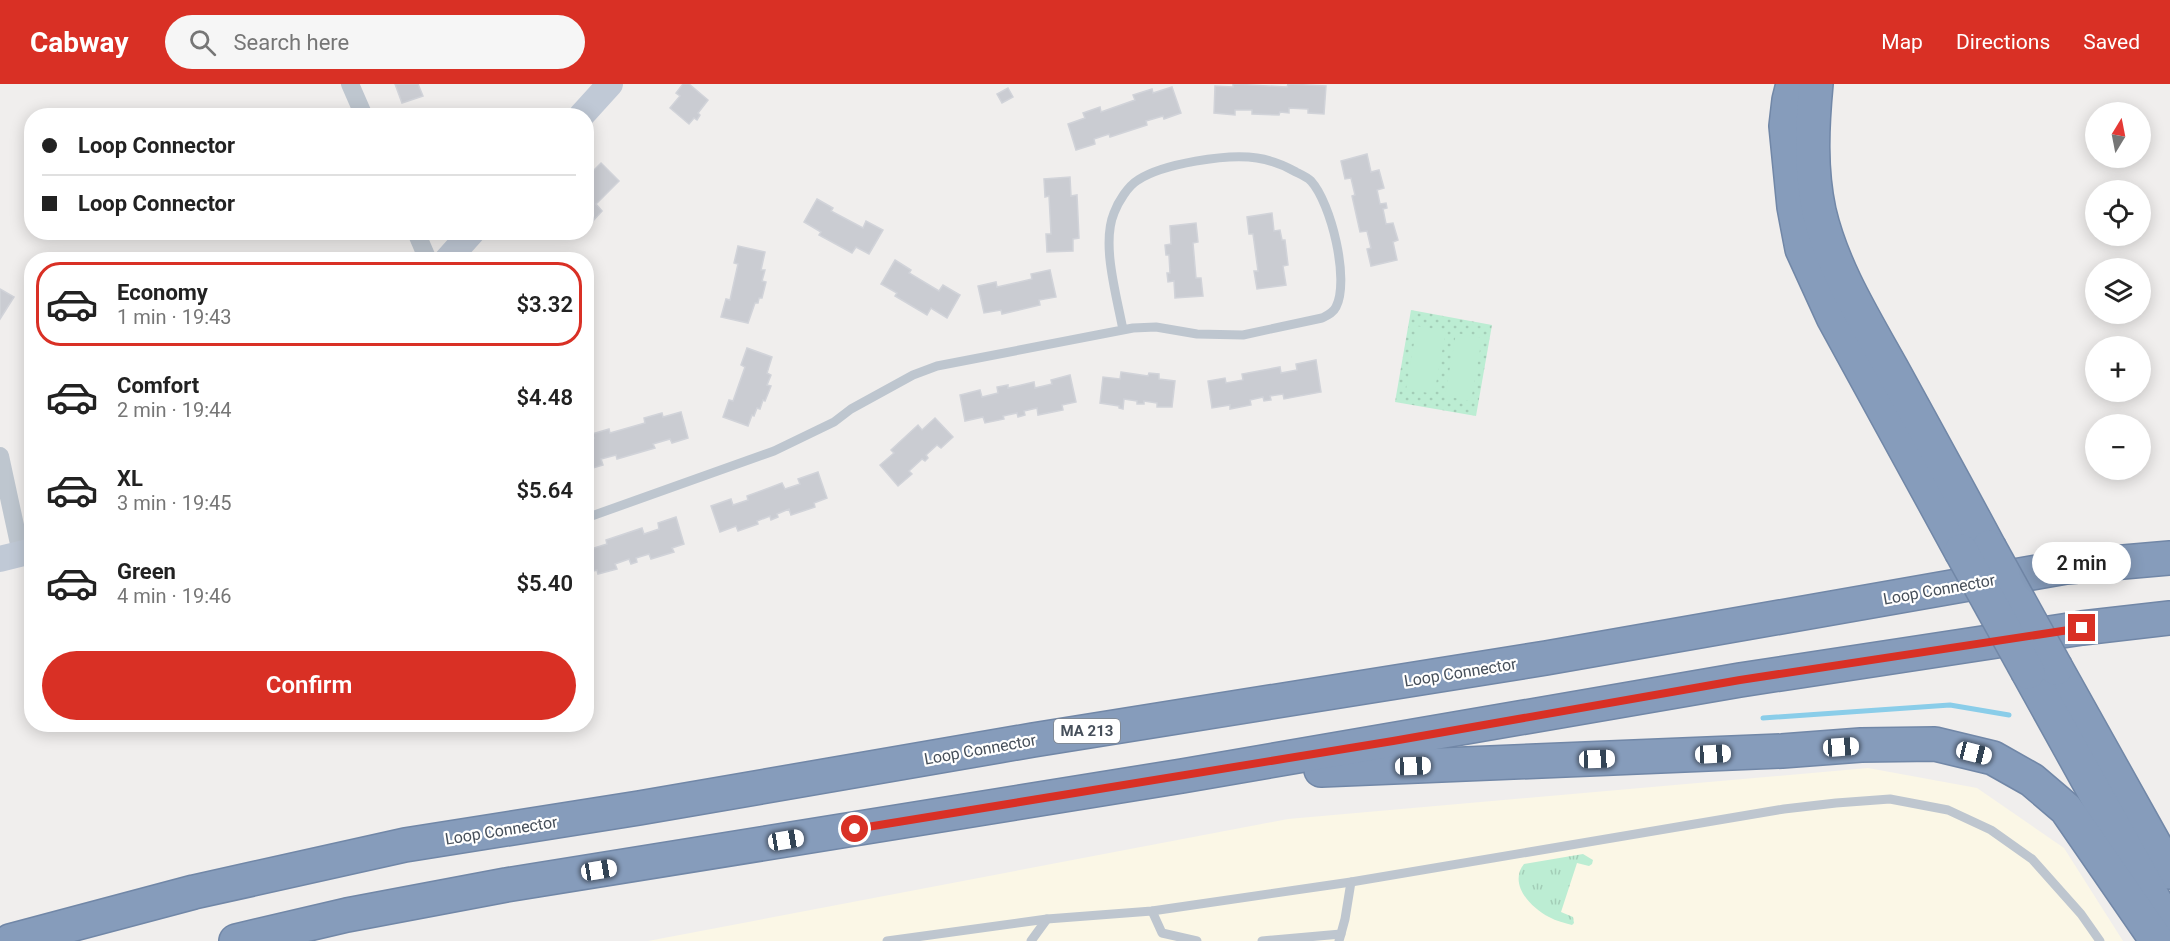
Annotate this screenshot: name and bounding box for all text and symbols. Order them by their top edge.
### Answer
search box [165,15,585,69]
text: Cabway [30,26,129,59]
icon: search [186,26,219,59]
text: Search here [234,30,349,55]
text: Map [1881,30,1923,54]
text: Directions [1956,30,2050,54]
text: Saved [2083,30,2140,54]
north arrow [2085,102,2151,168]
map controls [2085,102,2151,480]
text: Loop Connector [78,133,235,158]
button: locate [2085,180,2151,246]
text: Loop Connector [78,191,235,216]
button: layers [2085,258,2151,324]
icon: car [45,277,99,331]
text: Economy [117,280,208,305]
text: $3.32 [516,292,573,317]
text: 1 min · 19:43 [117,305,232,329]
button: + [2085,336,2151,402]
icon: car [45,370,99,424]
text: Comfort [117,373,199,398]
text: $4.48 [516,385,573,410]
text: 2 min · 19:44 [117,398,232,422]
button: − [2085,414,2151,480]
icon: car [45,463,99,517]
text: XL [117,466,143,491]
text: $5.64 [516,478,573,503]
text: 3 min · 19:45 [117,491,232,515]
callout: 2 min [2032,541,2132,583]
text: 2 min [2056,551,2107,575]
icon: car [45,556,99,610]
text: Green [117,559,176,584]
street label: Loop Connector [1882,570,1997,609]
text: $5.40 [516,571,573,596]
text: 4 min · 19:46 [117,584,232,608]
route end [2068,614,2095,641]
button: Confirm [42,651,576,720]
street label: Loop Connector [1403,654,1518,691]
road number: MA 213 [1054,719,1120,743]
street label: Loop Connector [923,730,1038,769]
car [1822,737,1860,757]
car [1954,740,1994,766]
car [1695,744,1731,764]
car [1579,749,1615,769]
car [1395,756,1431,776]
street label: Loop Connector [444,812,559,849]
route start [841,815,868,842]
car [767,828,805,852]
car [580,858,618,882]

